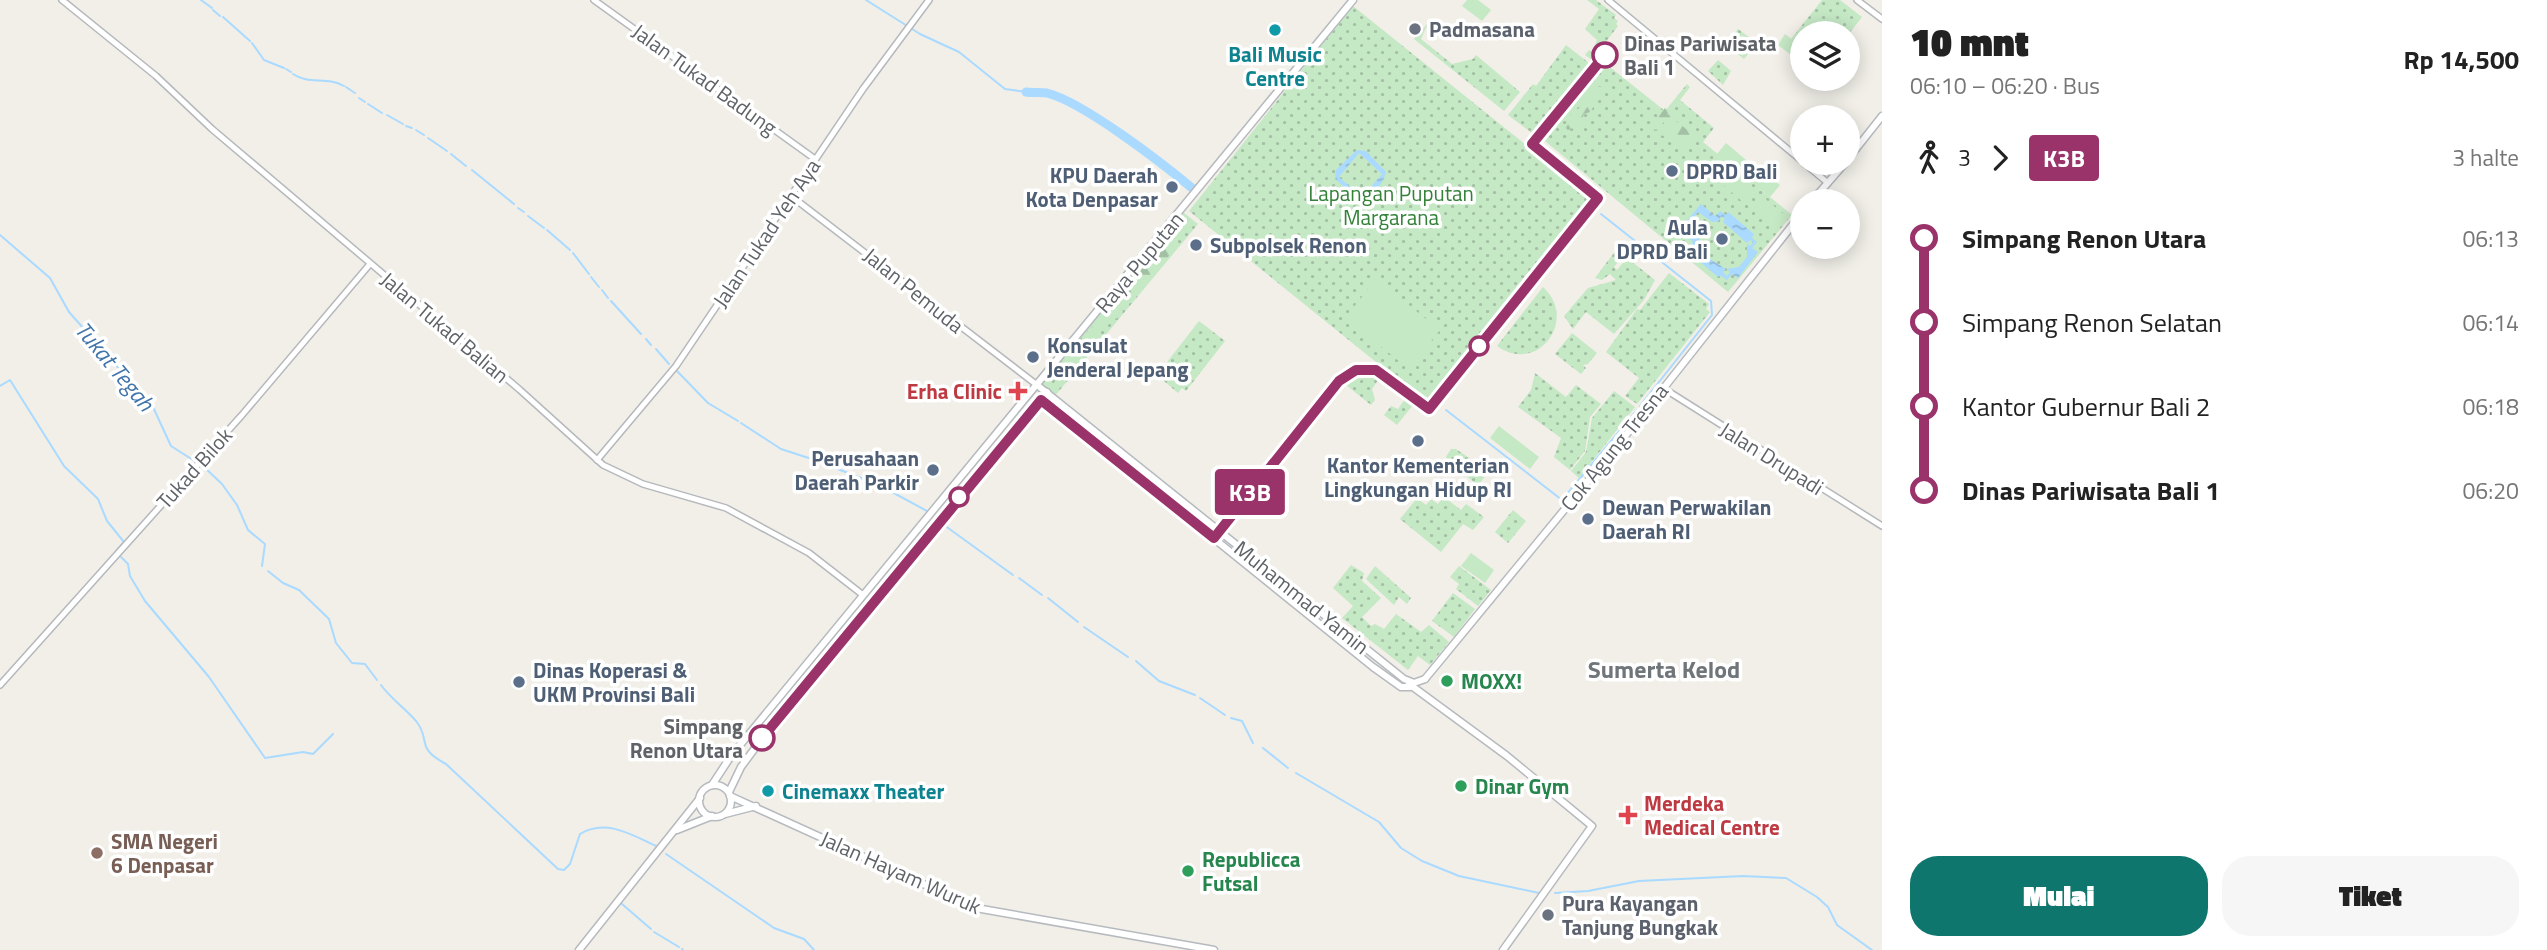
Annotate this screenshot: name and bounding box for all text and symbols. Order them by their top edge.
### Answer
place label: Padmasana [1429,13,1535,45]
text: 10 mnt [1910,13,2029,71]
street label: Jalan Tukad Badung [626,15,784,143]
marker: Padmasana [1407,21,1423,37]
map controls [1790,21,1860,259]
button: layers [1790,21,1860,91]
marker: Bali Music Centre [1267,22,1283,38]
place label: Dinas Pariwisata Bali 1 [1624,27,1777,83]
place label: Bali Music Centre [1228,38,1322,94]
text: Rp 14,500 [2403,40,2519,79]
marker: Dinas Pariwisata Bali 1 [1592,42,1618,68]
text: 06:10 – 06:20 · Bus [1910,68,2100,103]
button: + [1790,105,1860,175]
icon: walk [1910,139,1948,177]
icon: forward [1981,139,2019,177]
text: 3 [1958,140,1971,175]
text: K3B [2043,140,2085,176]
text: 3 halte [2452,140,2519,175]
street label: Jalan Tukad Yeh Aya [704,152,828,314]
place label: DPRD Bali [1686,155,1777,187]
place label: KPU Daerah Kota Denpasar [1025,159,1158,215]
marker: DPRD Bali [1664,163,1680,179]
park label: Lapangan Puputan Margarana [1308,177,1474,233]
marker: KPU Daerah Kota Denpasar [1164,179,1180,195]
button: − [1790,189,1860,259]
street label: Raya Puputan [1087,204,1191,320]
place label: Aula DPRD Bali [1617,211,1708,267]
text: Simpang Renon Utara [1962,219,2206,258]
text: 06:13 [2462,221,2519,256]
place label: Subpolsek Renon [1210,229,1367,261]
marker: Aula DPRD Bali [1714,231,1730,247]
marker: Subpolsek Renon [1188,237,1204,253]
street label: Jalan Pemuda [857,239,972,341]
street label: Jalan Tukad Balian [374,264,516,390]
text: Simpang Renon Selatan [1962,303,2222,342]
text: 06:14 [2462,305,2519,340]
water label: Tukat Tegah [67,313,163,419]
place label: Konsulat Jenderal Jepang [1047,329,1189,385]
unlabelled marker [1469,336,1489,356]
marker: Konsulat Jenderal Jepang [1025,349,1041,365]
place label: Erha Clinic [907,375,1002,407]
street label: Cok Agung Tresna [1552,376,1676,518]
marker: Erha Clinic [1008,381,1028,401]
text: Kantor Gubernur Bali 2 [1962,387,2210,426]
text: 06:18 [2462,389,2519,424]
street label: Jalan Drupadi [1714,413,1830,503]
street label: Tukad Bilok [149,420,239,516]
marker: Kantor Kementerian Lingkungan Hidup RI [1410,433,1426,449]
place label: Perusahaan Daerah Parkir [795,442,919,498]
place label: Kantor Kementerian Lingkungan Hidup RI [1324,449,1512,505]
marker: Perusahaan Daerah Parkir [925,462,941,478]
line badge: K3B [1210,469,1290,515]
text: Dinas Pariwisata Bali 1 [1962,471,2220,510]
text: 06:20 [2462,473,2519,508]
text: K3B [1229,474,1271,510]
unlabelled marker [949,487,969,507]
place label: Dewan Perwakilan Daerah RI [1602,491,1771,547]
marker: Dewan Perwakilan Daerah RI [1580,511,1596,527]
street label: Muhammad Yamin [1227,532,1377,662]
district label: Sumerta Kelod [1588,651,1740,687]
place label: Dinas Koperasi & UKM Provinsi Bali [533,654,695,710]
place label: MOXX! [1461,665,1522,697]
marker: MOXX! [1439,673,1455,689]
marker: Dinas Koperasi & UKM Provinsi Bali [511,674,527,690]
place label: Simpang Renon Utara [630,710,743,766]
marker: Simpang Renon Utara [749,725,775,751]
place label: Dinar Gym [1475,770,1569,802]
place label: Cinemaxx Theater [782,775,944,807]
marker: Dinar Gym [1453,778,1469,794]
marker: Cinemaxx Theater [760,783,776,799]
place label: Merdeka Medical Centre [1644,787,1780,843]
marker: Merdeka Medical Centre [1618,805,1638,825]
street label: Jalan Hayam Wuruk [815,822,987,922]
place label: SMA Negeri 6 Denpasar [111,825,218,881]
place label: Republicca Futsal [1202,843,1301,899]
marker: SMA Negeri 6 Denpasar [89,845,105,861]
button: Mulai [1910,856,2208,936]
button: Tiket [2222,856,2519,936]
marker: Republicca Futsal [1180,863,1196,879]
place label: Pura Kayangan Tanjung Bungkak [1562,887,1718,943]
marker: Pura Kayangan Tanjung Bungkak [1540,907,1556,923]

